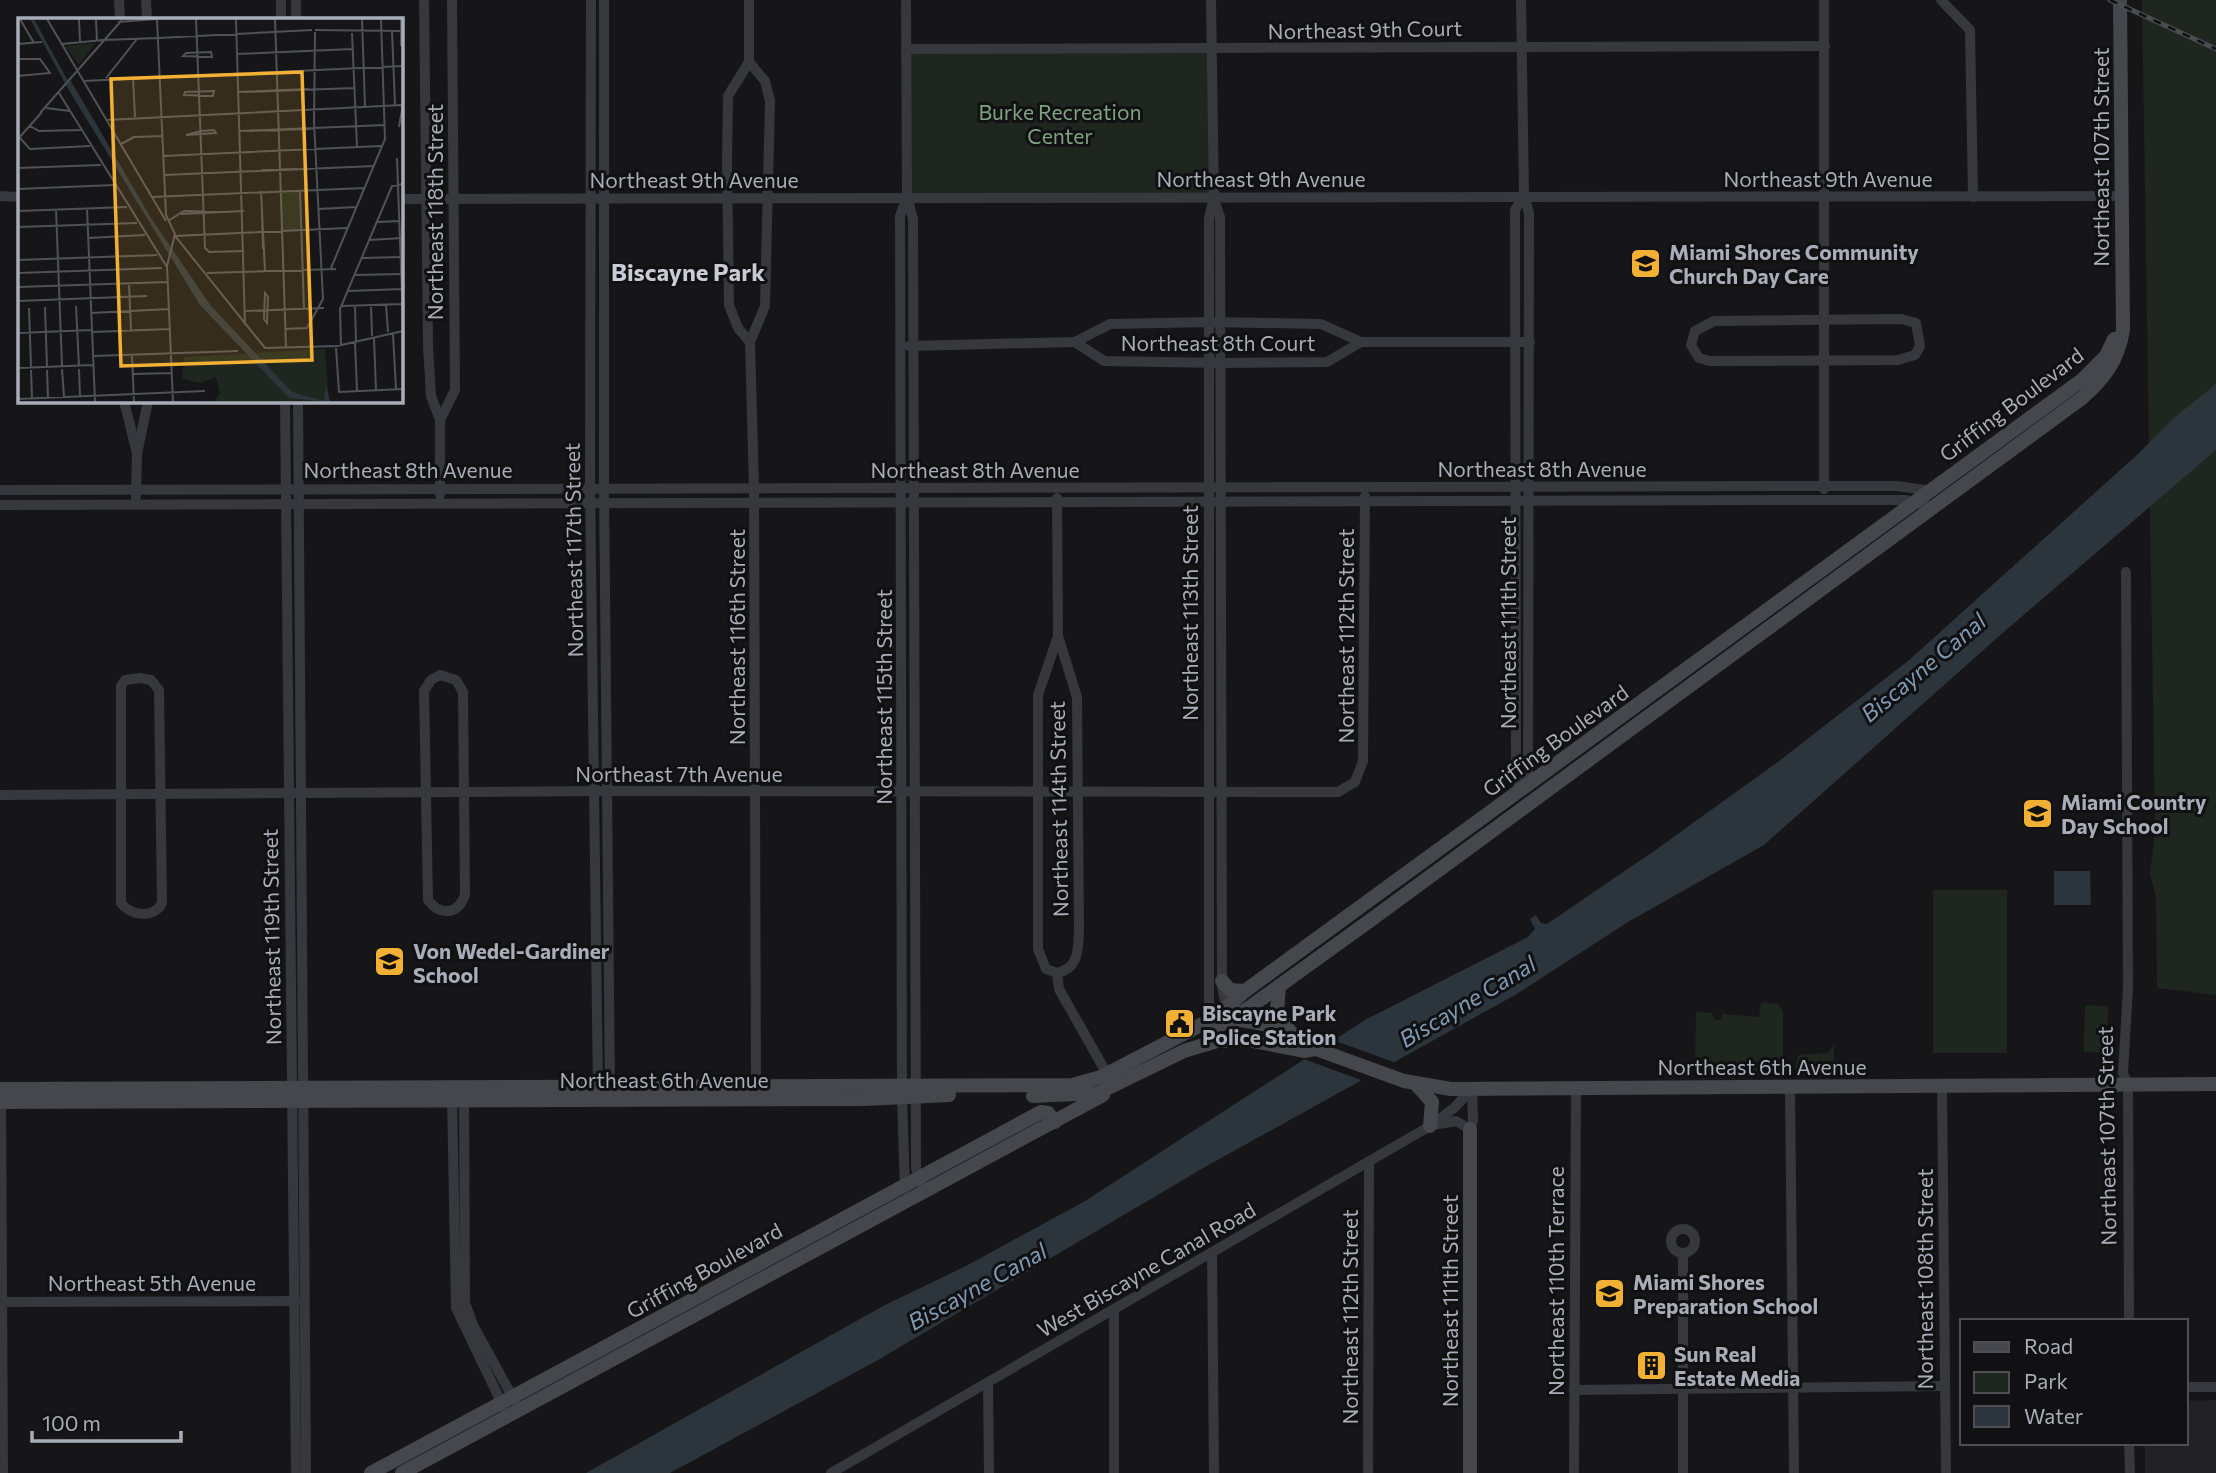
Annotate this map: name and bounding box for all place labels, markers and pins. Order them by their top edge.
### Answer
place label: Miami Shores Community Church Day Care [1669,239,1919,288]
school or university icon: Miami Shores Community Church Day Care [1629,246,1663,280]
place label: Miami Country Day School [2061,789,2207,838]
school or university icon: Miami Country Day School [2021,796,2055,830]
place label: Von Wedel-Gardiner School [413,938,610,987]
school or university icon: Von Wedel-Gardiner School [373,945,407,979]
place label: Biscayne Park Police Station [1202,1000,1337,1049]
public building icon: Biscayne Park Police Station [1162,1007,1196,1041]
place label: Miami Shores Preparation School [1633,1269,1818,1318]
school or university icon: Miami Shores Preparation School [1593,1276,1627,1310]
place label: Sun Real Estate Media [1674,1341,1800,1390]
building icon: Sun Real Estate Media [1634,1348,1668,1382]

